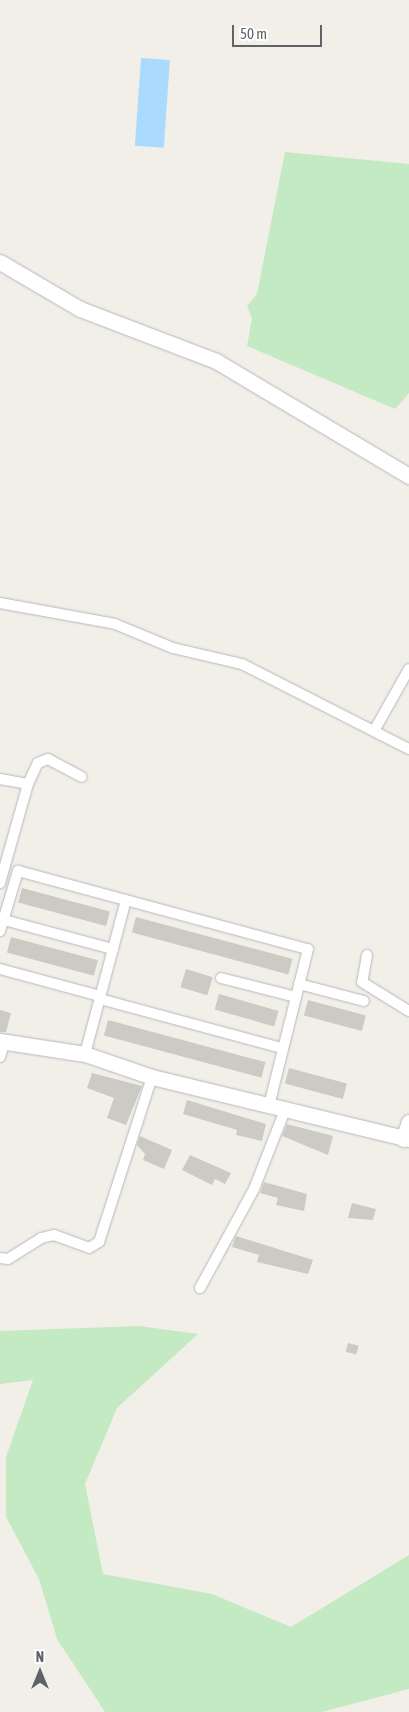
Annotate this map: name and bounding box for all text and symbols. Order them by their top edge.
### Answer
scale bar [234,15,324,47]
text: 50 m [240,25,267,42]
north arrow [15,1647,65,1697]
text: N [36,1649,44,1665]

